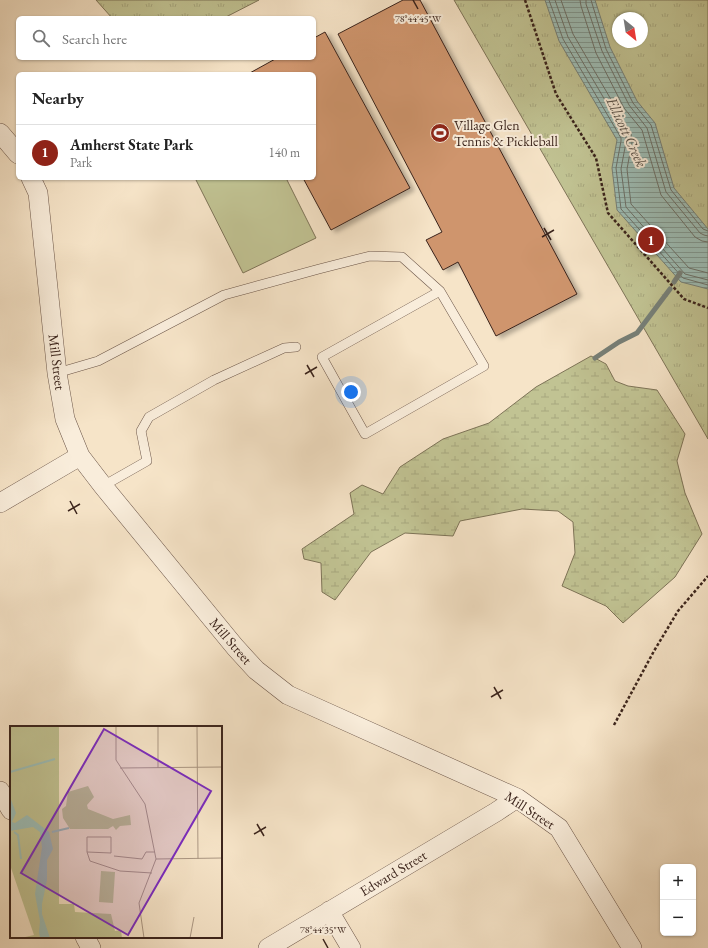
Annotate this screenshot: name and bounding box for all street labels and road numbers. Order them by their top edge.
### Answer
street label: Mill Street [45,333,69,392]
street label: Mill Street [206,614,257,669]
street label: Mill Street [501,787,559,833]
street label: Edward Street [356,846,430,900]

